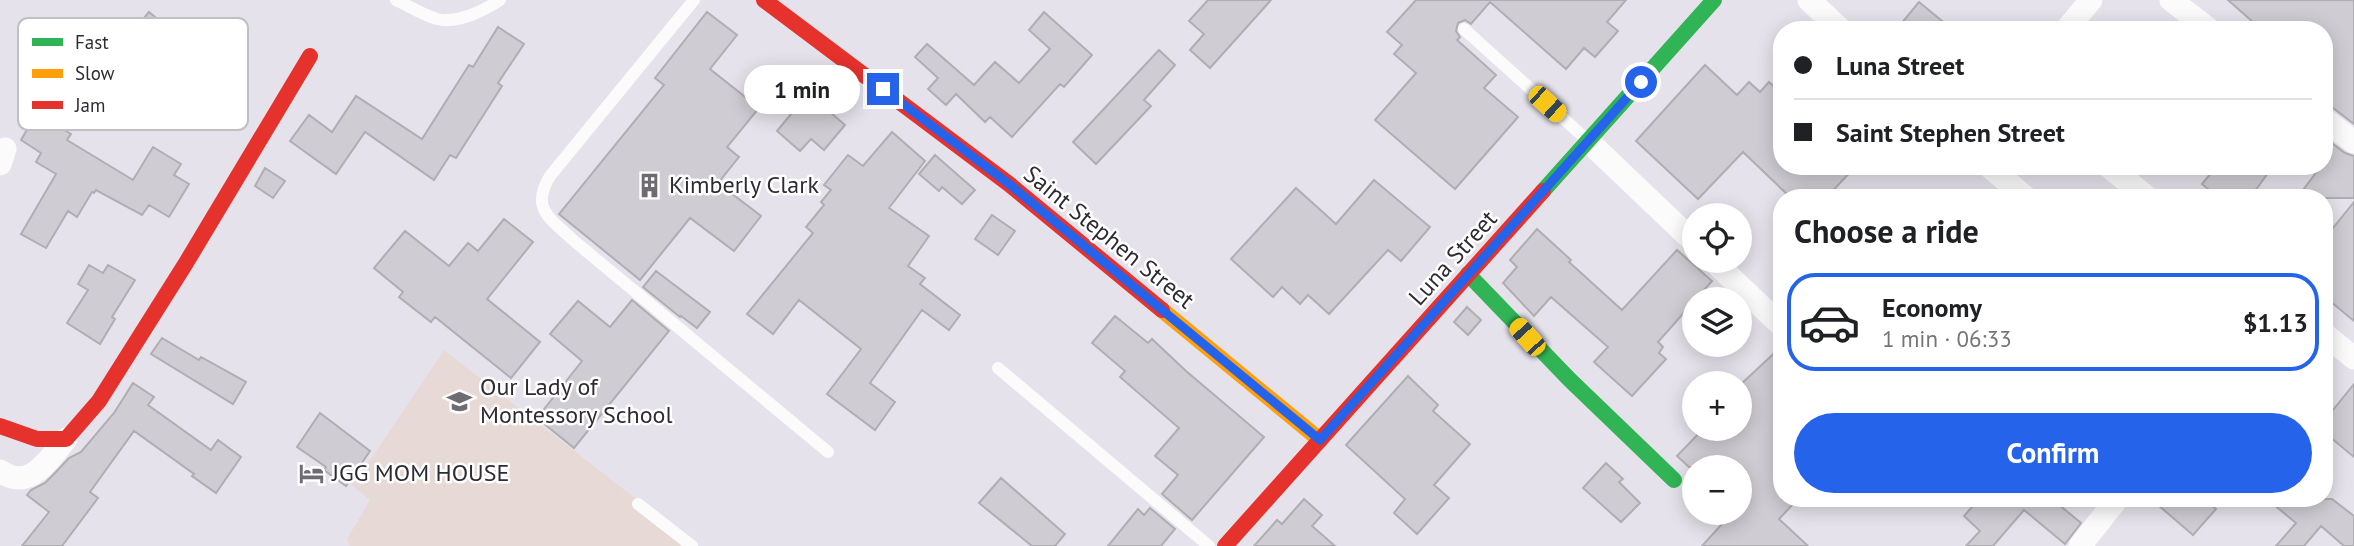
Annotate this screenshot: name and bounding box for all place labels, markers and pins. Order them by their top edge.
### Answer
place label: Kimberly Clark [669,169,819,200]
building icon: Kimberly Clark [635,171,663,199]
place label: Our Lady of Montessory School [480,371,672,430]
school or university icon: Our Lady of Montessory School [446,387,474,415]
place label: JGG MOM HOUSE [331,457,509,488]
hotel icon: JGG MOM HOUSE [298,459,326,487]

